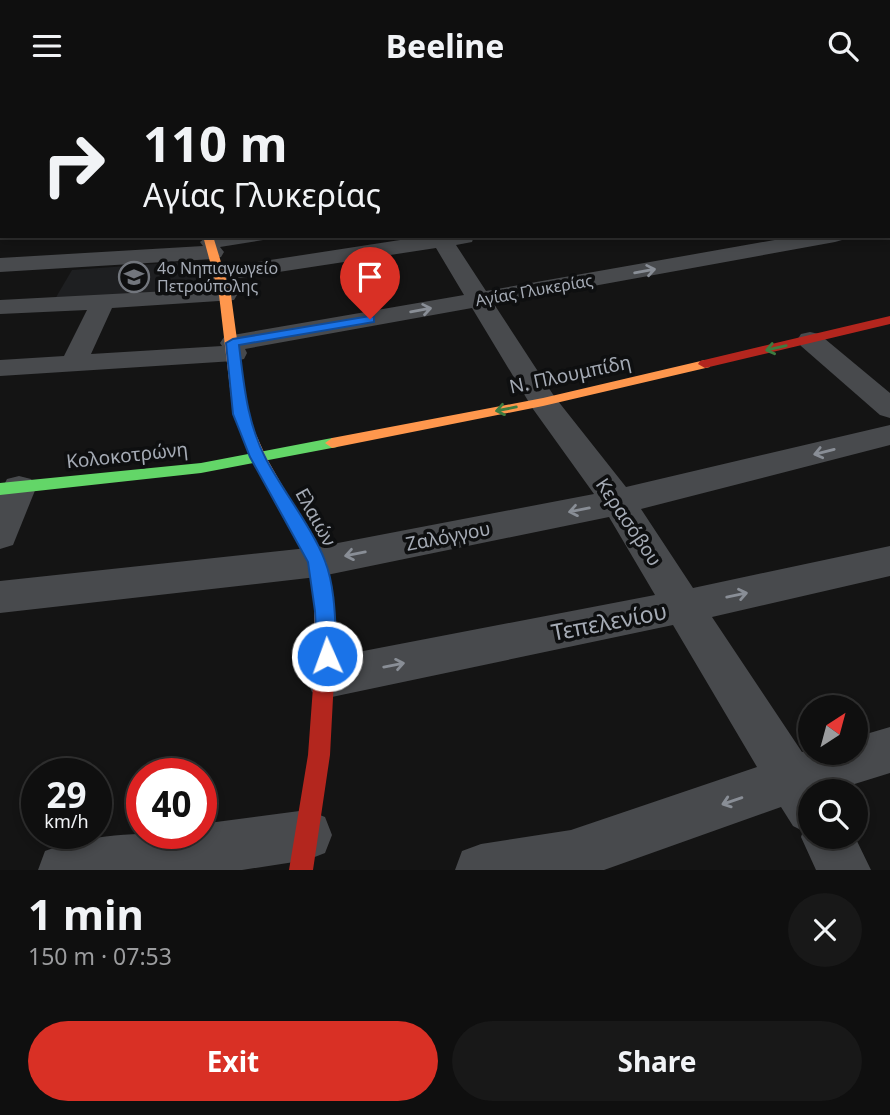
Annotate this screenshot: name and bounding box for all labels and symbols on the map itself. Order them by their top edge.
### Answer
pin [340,247,400,319]
place label: 4ο Νηπιαγωγείο Πετρούπολης [157,257,278,297]
school or university icon: 4ο Νηπιαγωγείο Πετρούπολης [117,260,151,294]
one-way arrow [633,263,656,277]
street label: Αγίας Γλυκερίας [473,269,595,311]
one-way arrow [409,303,432,317]
one-way arrow [765,342,788,355]
street label: N. Πλουμπίδη [507,348,633,400]
one-way arrow [495,403,518,417]
street label: Κολοκοτρώνη [65,436,189,474]
one-way arrow [813,446,836,459]
street label: Κερασόβου [590,473,668,571]
street label: Ελαιών [289,483,343,551]
one-way arrow [568,504,591,517]
street label: Ζαλόγγου [403,515,493,557]
one-way arrow [344,548,367,561]
one-way arrow [725,587,748,601]
street label: Τεπελενίου [548,594,670,648]
position arrow [290,619,364,693]
one-way arrow [382,657,405,671]
north arrow [798,695,868,765]
speed limit sign: 40 [126,758,217,849]
one-way arrow [721,796,743,808]

